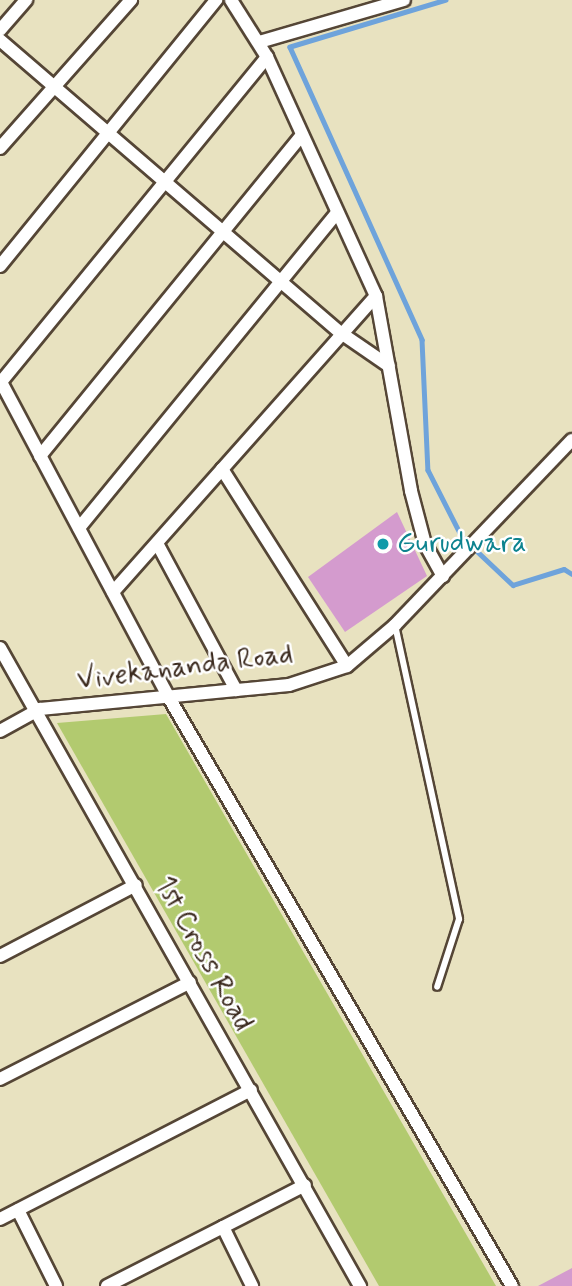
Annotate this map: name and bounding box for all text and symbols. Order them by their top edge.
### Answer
place label: Gurudwara [397,527,526,561]
marker: Gurudwara [375,536,391,552]
street label: Vivekananda Road [75,638,295,698]
street label: 1st Cross Road [147,871,259,1037]

